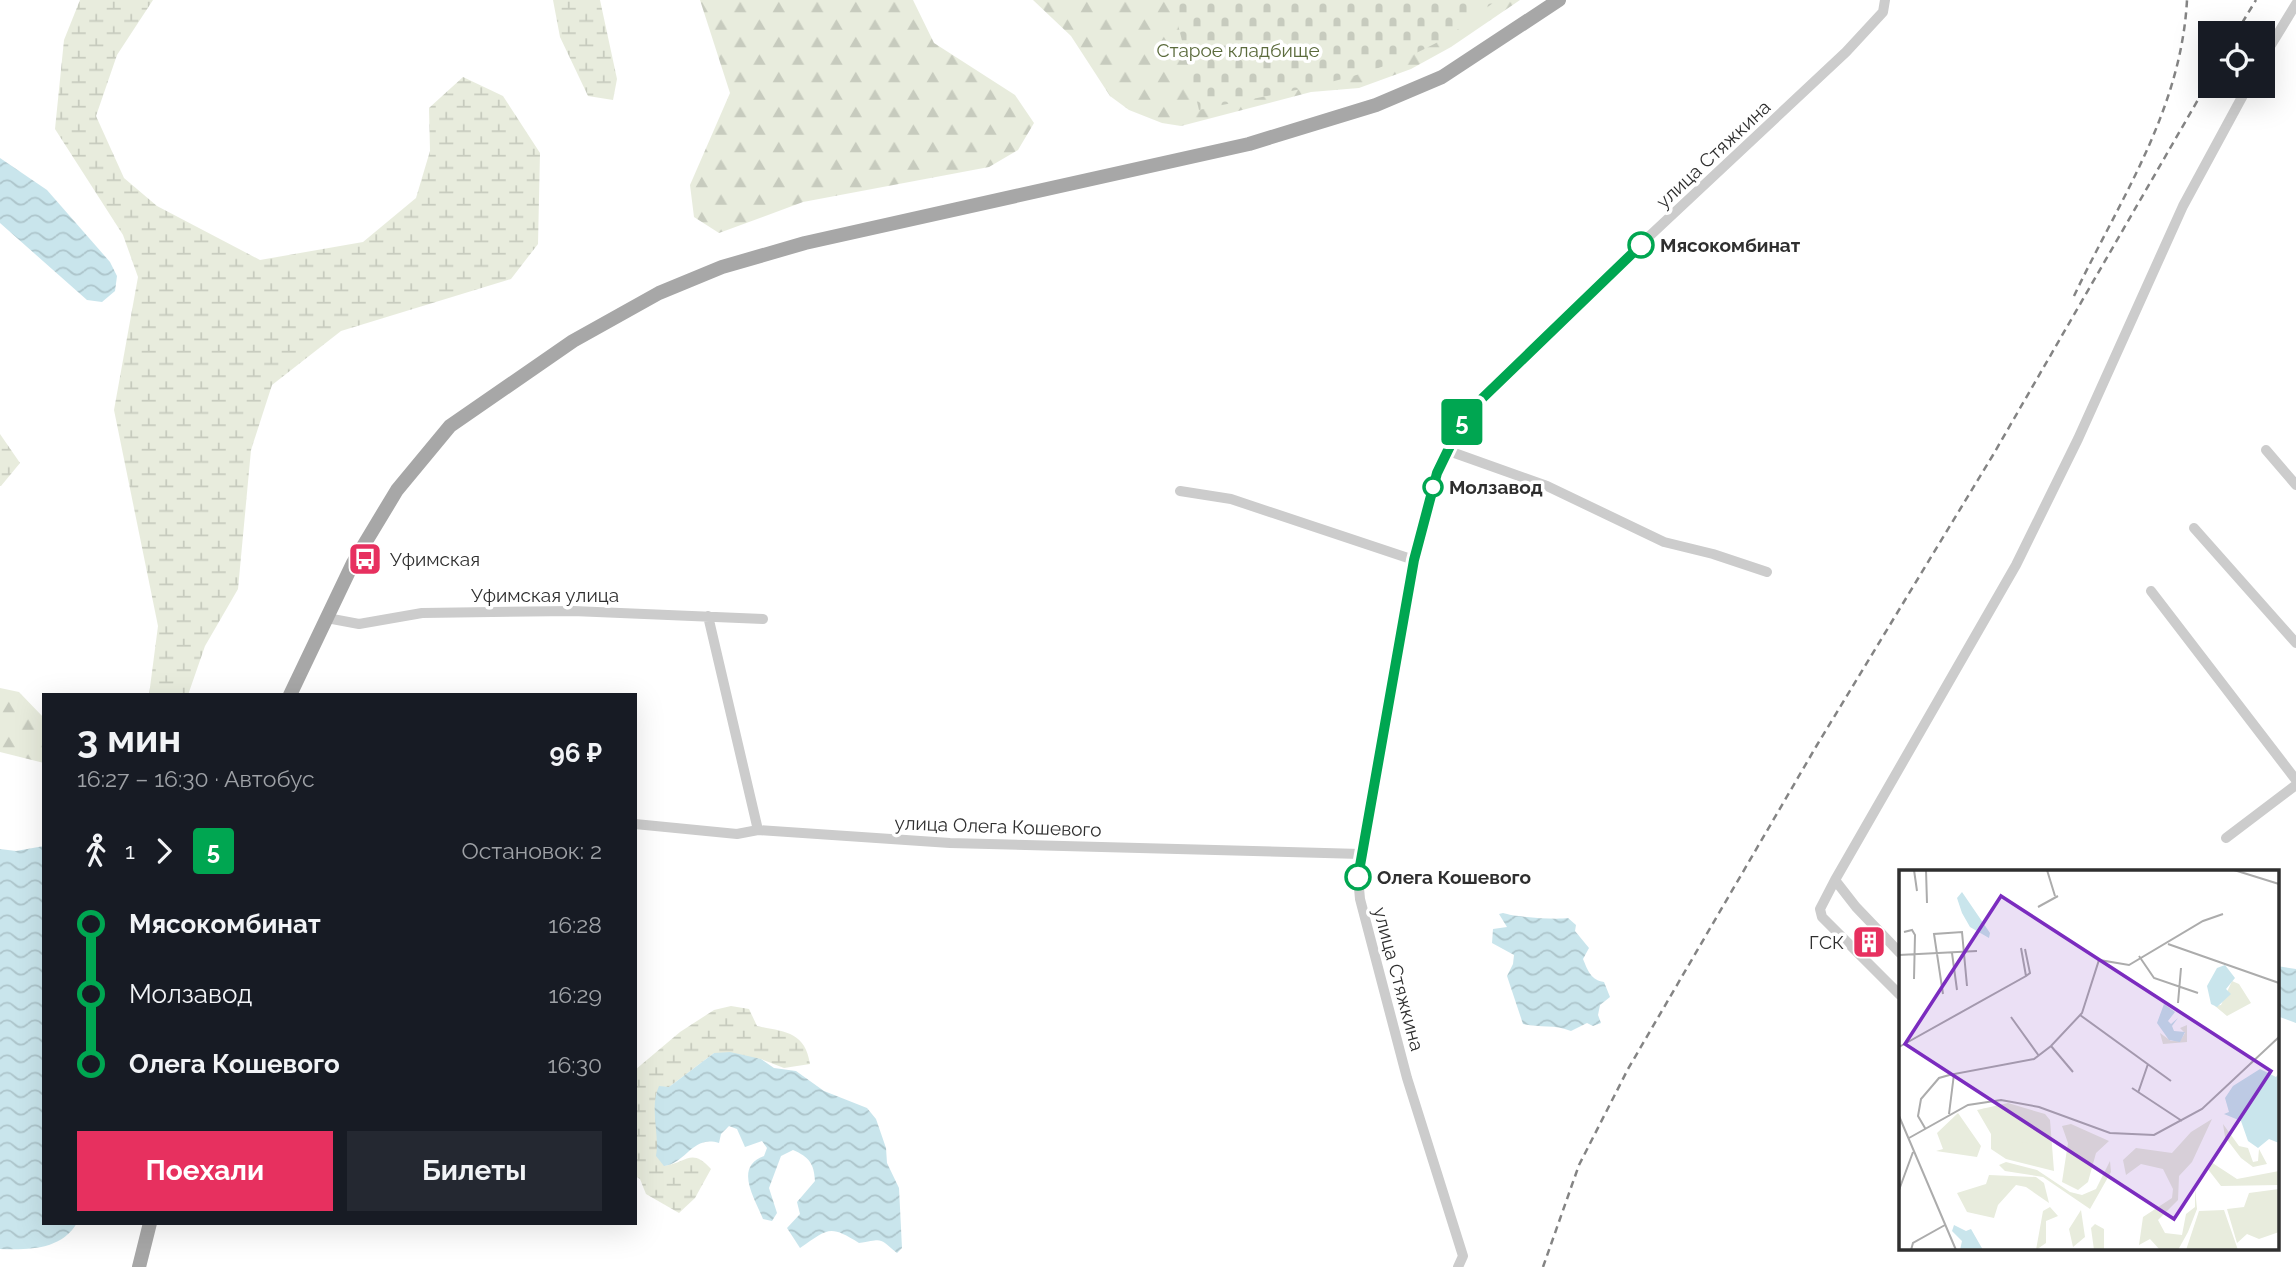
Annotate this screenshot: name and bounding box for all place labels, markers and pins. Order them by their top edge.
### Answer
marker: Мясокомбинат [1628,232,1654,258]
place label: Мясокомбинат [1660,234,1801,256]
place label: Молзавод [1449,476,1543,498]
marker: Молзавод [1423,477,1443,497]
bus stop icon: Уфимская [346,540,384,578]
place label: Уфимская [390,548,480,570]
marker: Олега Кошевого [1345,864,1371,890]
place label: Олега Кошевого [1377,866,1531,888]
building icon: ГСК [1850,923,1888,961]
place label: ГСК [1809,931,1844,953]

